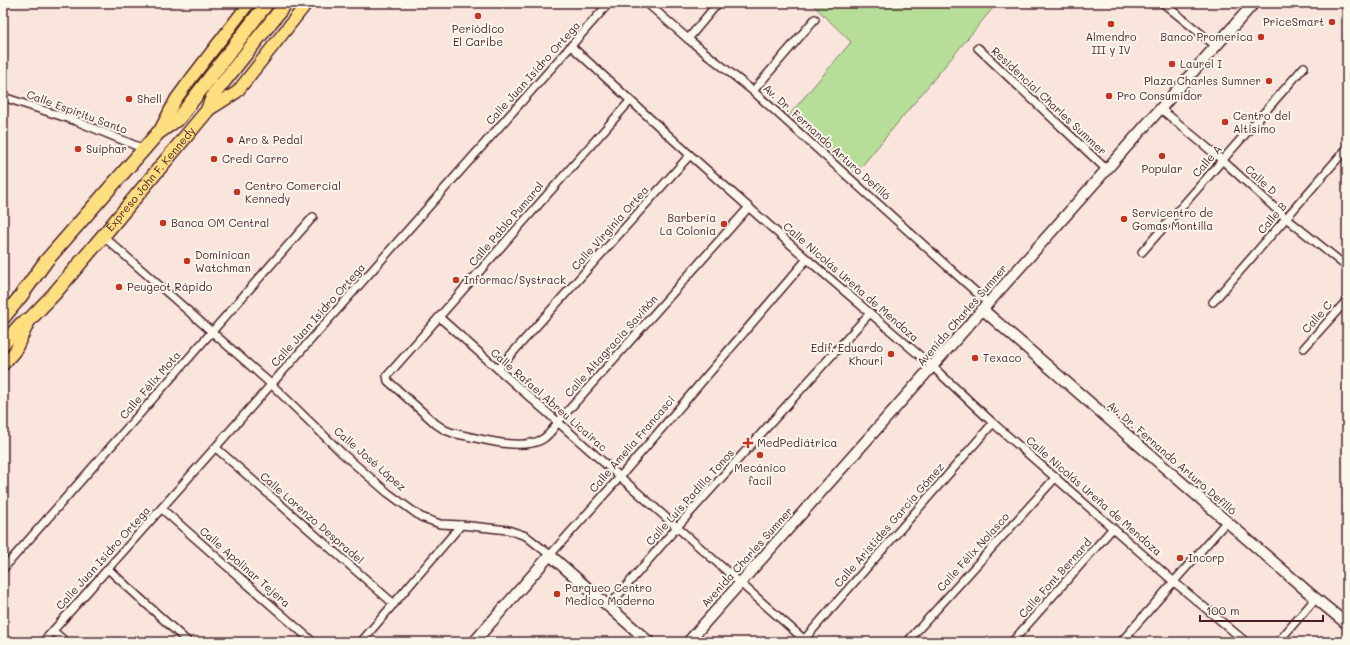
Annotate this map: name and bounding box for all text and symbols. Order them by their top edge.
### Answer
marker: Periódico El Caribe [473,11,483,21]
place label: PriceSmart [1263,14,1324,29]
marker: PriceSmart [1327,17,1337,27]
street label: Calle Juan Isidro Ortega [482,18,583,128]
marker: Almendro III y IV [1106,19,1116,29]
place label: Periódico El Caribe [452,21,505,49]
place label: Almendro III y IV [1085,29,1137,57]
place label: Banco Promerica [1160,29,1253,44]
marker: Banco Promerica [1256,32,1266,42]
street label: Residencial Charles Summer [989,43,1110,158]
place label: Laurel I [1180,56,1222,71]
marker: Laurel I [1167,59,1177,69]
place label: Plaza Charles Sumner [1144,73,1261,88]
marker: Plaza Charles Sumner [1264,76,1274,86]
street label: Av. Dr. Fernando Arturo Defilló [760,80,895,203]
street label: Calle Espíritu Santo [25,86,130,137]
place label: Pro Consumidor [1117,88,1202,103]
place label: Shell [137,91,162,106]
marker: Pro Consumidor [1104,91,1114,101]
marker: Shell [124,94,134,104]
place label: Centro del Altisimo [1233,108,1291,136]
marker: Centro del Altisimo [1220,117,1230,127]
street label: Expreso John F. Kennedy [102,123,198,234]
place label: Aro & Pedal [238,132,303,147]
marker: Aro & Pedal [225,135,235,145]
place label: Suiphar [86,141,127,156]
street label: Calle A [1188,141,1225,180]
marker: Suiphar [73,144,83,154]
place label: Credi Carro [222,151,289,166]
marker: Popular [1157,151,1167,161]
marker: Credi Carro [209,154,219,164]
place label: Popular [1141,161,1183,176]
street label: Calle D [1242,161,1281,198]
place label: Centro Comercial Kennedy [245,178,341,206]
street label: Calle Pablo Pumarol [465,178,546,269]
street label: Calle Virginia Ortea [568,182,652,273]
marker: Centro Comercial Kennedy [232,187,242,197]
street label: Calle B [1254,199,1290,237]
place label: Servicentro de Gomas Montilla [1132,205,1213,233]
place label: Barbería La Colonia [660,210,716,238]
marker: Servicentro de Gomas Montilla [1119,214,1129,224]
place label: Banca OM Central [171,215,269,230]
marker: Banca OM Central [158,218,168,228]
marker: Barbería La Colonia [719,219,729,229]
street label: Calle Nicolás Ureña de Mendoza [780,219,922,345]
place label: Dominican Watchman [195,247,251,275]
marker: Dominican Watchman [182,256,192,266]
street label: Calle Juan Isidro Ortega [267,260,368,370]
street label: Avenida Charles Sumner [913,261,1010,369]
place label: Informac/Systrack [464,272,566,287]
marker: Informac/Systrack [451,275,461,285]
place label: Peugeot Rápido [127,279,213,294]
marker: Peugeot Rápido [114,282,124,292]
street label: Calle Altagracia Saviñón [561,291,661,400]
street label: Calle C [1298,297,1335,336]
place label: Edif. Eduardo Khouri [811,340,883,368]
street label: Calle Rafael Abreu Licairac [488,345,611,454]
street label: Calle Félix Mota [116,347,184,422]
marker: Edif. Eduardo Khouri [886,349,896,359]
place label: Texaco [983,350,1022,365]
marker: Texaco [970,353,980,363]
street label: Calle Amelia Francasci [585,392,678,495]
street label: Av. Dr. Fernando Arturo Defilló [1105,397,1240,518]
street label: Calle José López [331,423,410,494]
street label: Calle Nicolás Ureña de Mendoza [1023,433,1165,559]
place label: MedPediátrica [757,435,837,450]
marker: MedPediátrica [742,437,754,449]
street label: Calle Luís Padilla Tonos [642,445,737,548]
marker: Mecánico facil [755,450,765,460]
street label: Calle Arístides García Gómez [830,459,947,590]
place label: Mecánico facil [734,460,786,488]
street label: Calle Lorenzo Despradel [257,468,367,567]
street label: Calle Juan Isidro Ortega [52,503,153,613]
street label: Avenida Charles Sumner [697,503,796,610]
street label: Calle Félix Nolasco [933,509,1012,594]
street label: Calle Apolinar Tejera [197,523,294,610]
street label: Calle Font Bernard [1015,535,1094,621]
place label: Incorp [1188,550,1224,565]
marker: Incorp [1175,553,1185,563]
place label: Parqueo Centro Medico Moderno [565,580,655,608]
marker: Parqueo Centro Medico Moderno [552,589,562,599]
scale bar [1200,597,1323,623]
text: 100 m [1206,602,1240,618]

